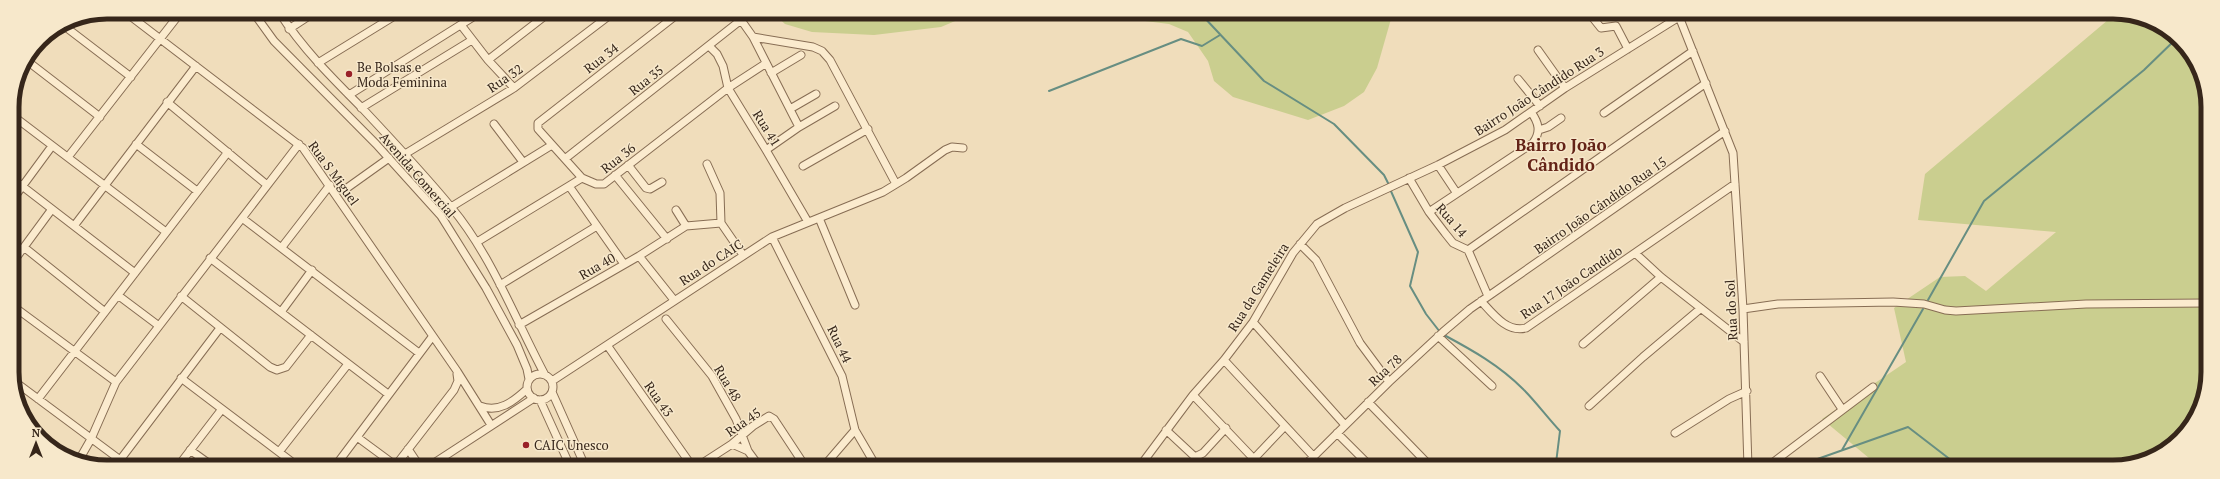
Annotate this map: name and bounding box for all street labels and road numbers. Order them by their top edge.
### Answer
street label: Rua 34 [580,39,622,77]
street label: Bairro João Cândido Rua 3 [1471,42,1607,140]
street label: Rua 32 [484,60,526,96]
street label: Rua 35 [625,61,667,99]
street label: Rua 41 [749,107,785,149]
street label: Avenida Comercial [376,128,460,222]
street label: Rua S Miguel [305,137,364,209]
street label: Rua 36 [597,139,639,177]
street label: Bairro João Cândido Rua 15 [1530,152,1670,258]
street label: Rua 14 [1432,199,1472,241]
street label: Rua do CAIC [676,235,746,289]
street label: Rua da Gameleira [1223,239,1293,335]
street label: Rua 17 João Candido [1517,241,1625,323]
street label: Rua 40 [575,248,619,284]
street label: Rua do Sol [1720,279,1742,341]
street label: Rua 44 [823,322,857,366]
street label: Rua 78 [1364,350,1406,390]
street label: Rua 48 [710,362,746,405]
street label: Rua 43 [640,378,678,420]
street label: Rua 45 [722,403,764,441]

